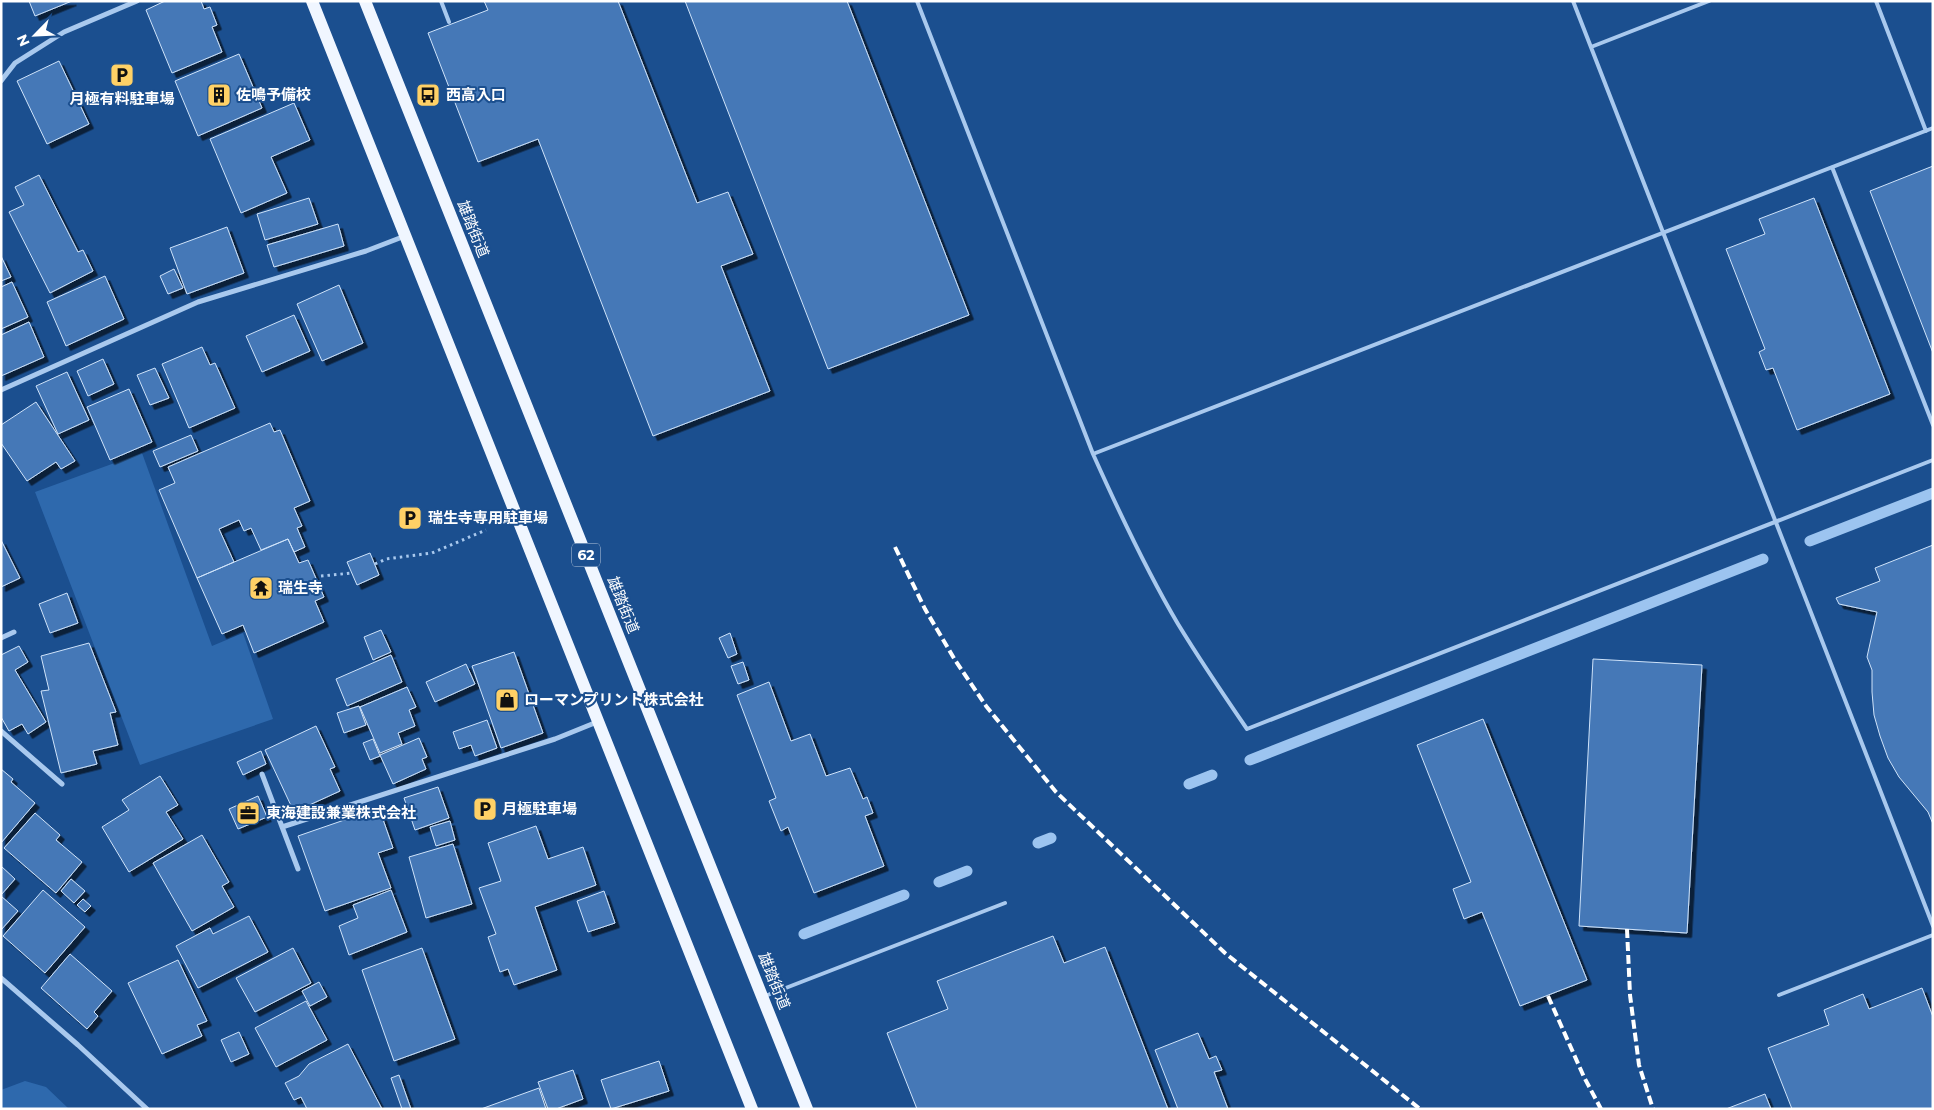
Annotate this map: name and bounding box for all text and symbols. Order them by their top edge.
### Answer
north arrow [10,10,60,60]
text: N [13,31,34,49]
parking icon: 月極有料駐車場 [109,62,135,88]
building icon: 佐鳴予備校 [206,82,232,108]
bus stop icon: 西高入口 [415,82,441,108]
place label: 佐鳴予備校 [236,85,311,104]
place label: 西高入口 [446,85,506,104]
place label: 月極有料駐車場 [69,89,175,108]
street label: 雄踏街道 [453,197,494,260]
parking icon: 瑞生寺専用駐車場 [397,505,423,531]
place label: 瑞生寺専用駐車場 [428,508,548,527]
road number: 62 [572,544,600,566]
street label: 雄踏街道 [603,573,644,636]
temple icon: 瑞生寺 [248,575,274,601]
place label: 瑞生寺 [278,578,323,597]
shop icon: ローマンプリント株式会社 [494,687,520,713]
place label: ローマンプリント株式会社 [524,690,704,709]
parking icon: 月極駐車場 [472,796,498,822]
place label: 月極駐車場 [502,799,577,818]
office icon: 東海建設兼業株式会社 [235,800,261,826]
place label: 東海建設兼業株式会社 [266,803,416,822]
street label: 雄踏街道 [754,949,795,1012]

